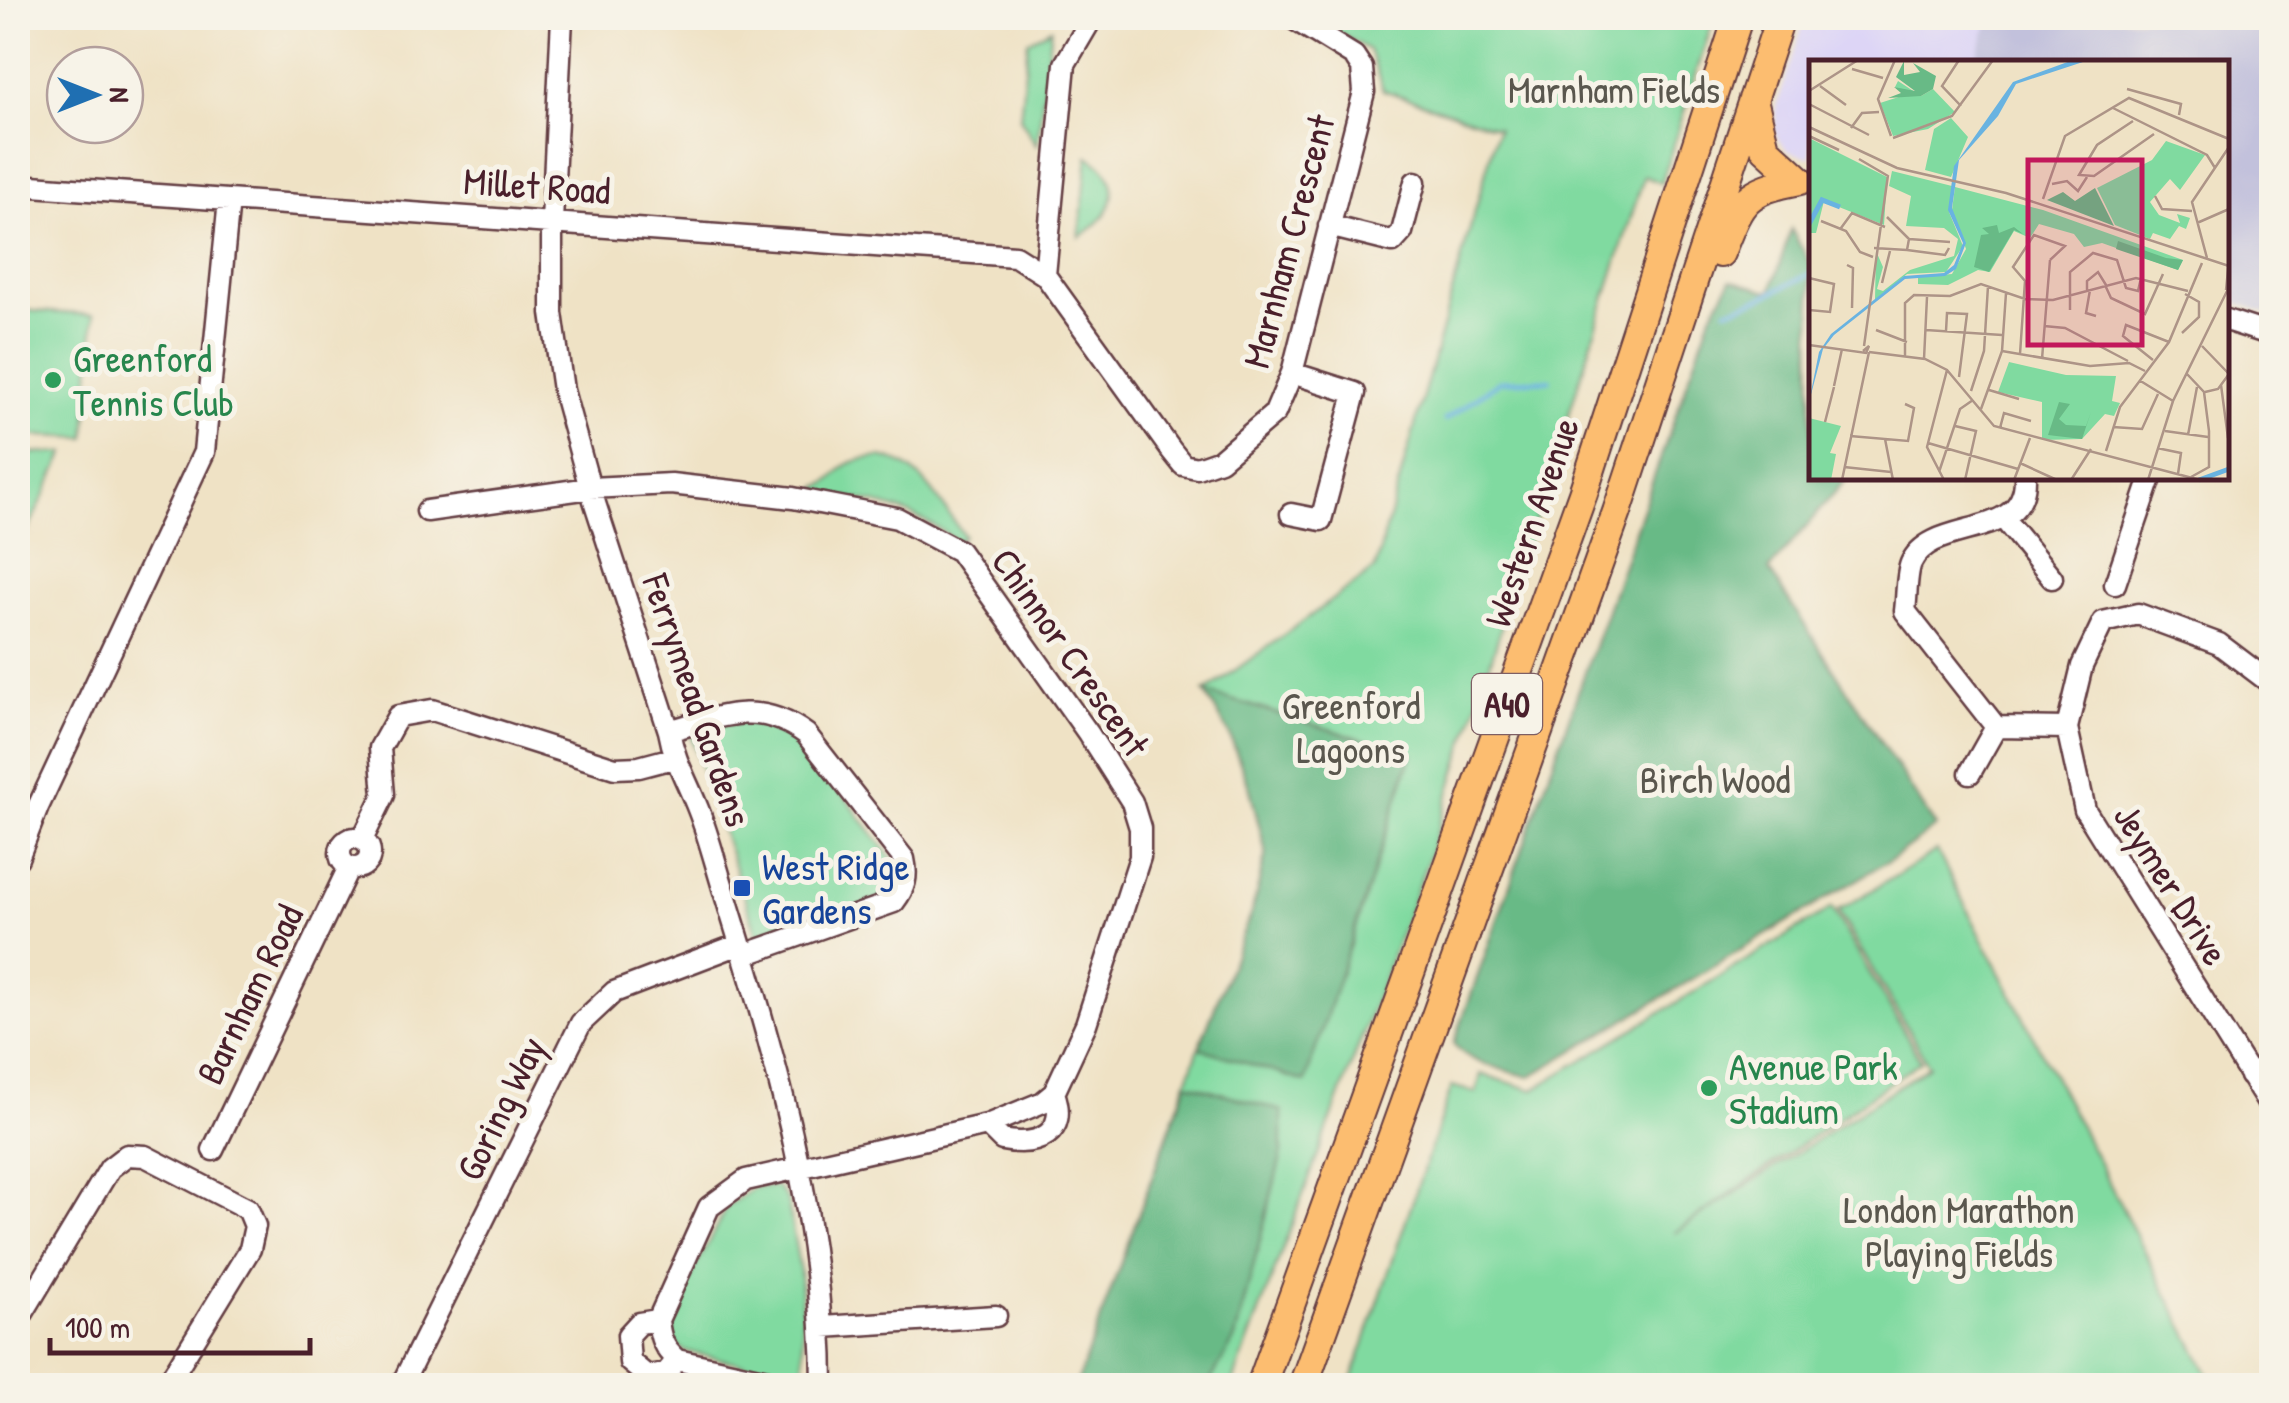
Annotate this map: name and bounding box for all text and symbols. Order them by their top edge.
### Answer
north arrow [45,45,145,145]
inset map [1809,60,2229,480]
park label: Marnham Fields [1508,63,1720,115]
text: N [101,88,139,103]
street label: Marnham Crescent [1229,108,1347,373]
street label: Millet Road [462,154,612,216]
place label: Greenford Tennis Club [73,332,234,428]
marker: Greenford Tennis Club [42,369,64,391]
street label: Western Avenue [1471,410,1591,634]
street label: Chinnor Crescent [980,537,1163,767]
street label: Ferrymead Gardens [630,566,766,833]
road number: A40 [1472,674,1542,734]
park label: Greenford Lagoons [1282,679,1421,775]
park label: Birch Wood [1640,753,1791,805]
street label: Jeymer Drive [2102,793,2242,975]
place label: West Ridge Gardens [762,840,910,936]
marker: West Ridge Gardens [731,877,753,899]
street label: Barnham Road [183,895,315,1092]
street label: Goring Way [443,1027,557,1189]
place label: Avenue Park Stadium [1729,1040,1898,1136]
marker: Avenue Park Stadium [1698,1077,1720,1099]
park label: London Marathon Playing Fields [1843,1183,2075,1279]
scale bar [50,1293,310,1355]
text: 100 m [65,1307,130,1347]

